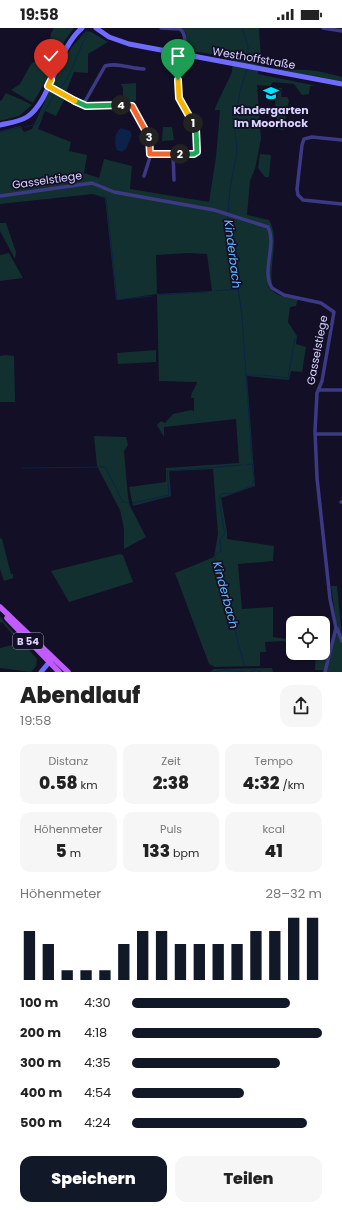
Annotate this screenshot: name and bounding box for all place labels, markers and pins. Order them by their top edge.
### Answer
pin [34,39,68,80]
pin [161,39,195,80]
school or university icon: Kindergarten Im Moorhock [262,84,280,102]
pin: 4 [111,95,131,115]
place label: Kindergarten Im Moorhock [233,102,309,131]
pin: 1 [183,113,203,133]
pin: 3 [139,127,159,147]
pin: 2 [170,144,190,164]

